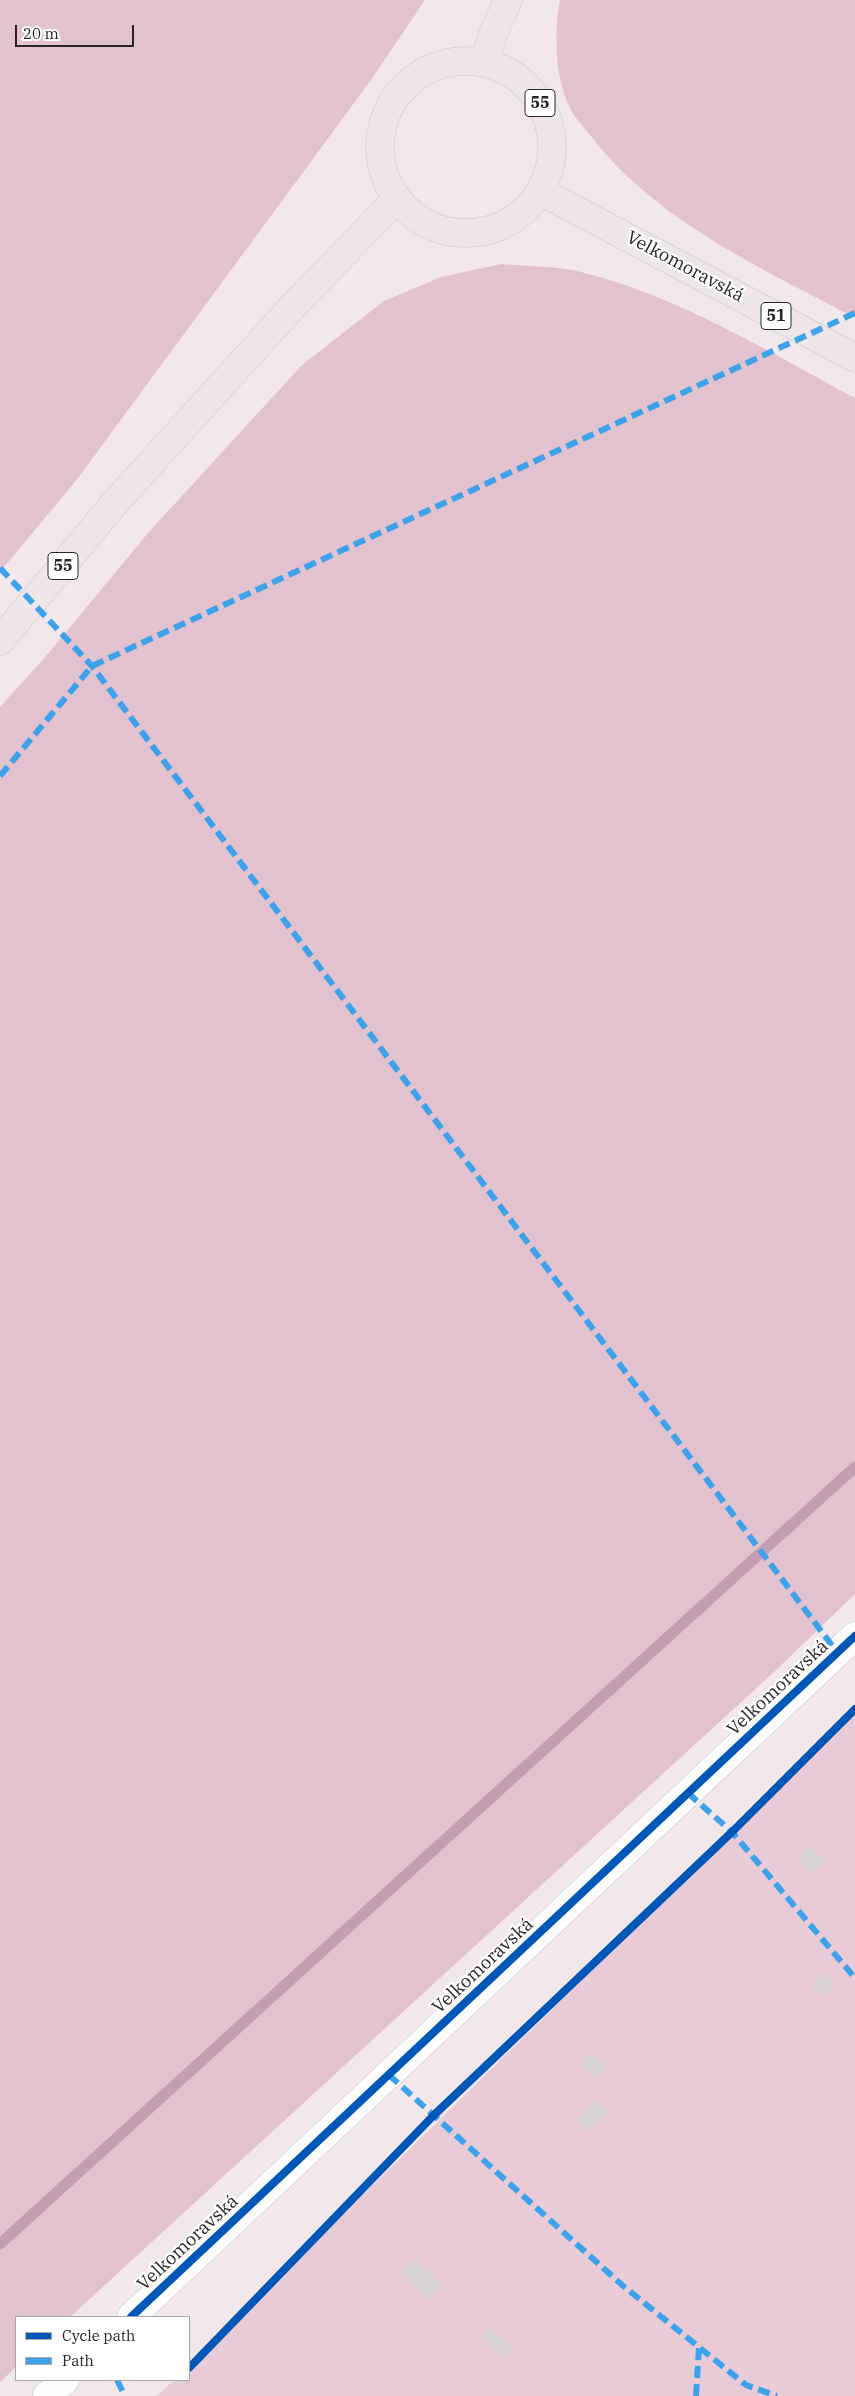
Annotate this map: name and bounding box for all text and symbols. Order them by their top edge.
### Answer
scale bar [18,15,136,47]
text: 20 m [23,24,59,43]
road number: 55 [525,90,555,116]
street label: Velkomoravská [623,227,747,307]
road number: 51 [761,302,791,330]
road number: 55 [48,552,78,580]
street label: Velkomoravská [723,1636,833,1740]
street label: Velkomoravská [428,1914,538,2018]
street label: Velkomoravská [133,2191,243,2295]
legend [15,2316,190,2381]
text: Cycle path [62,2326,135,2345]
text: Path [62,2351,94,2370]

